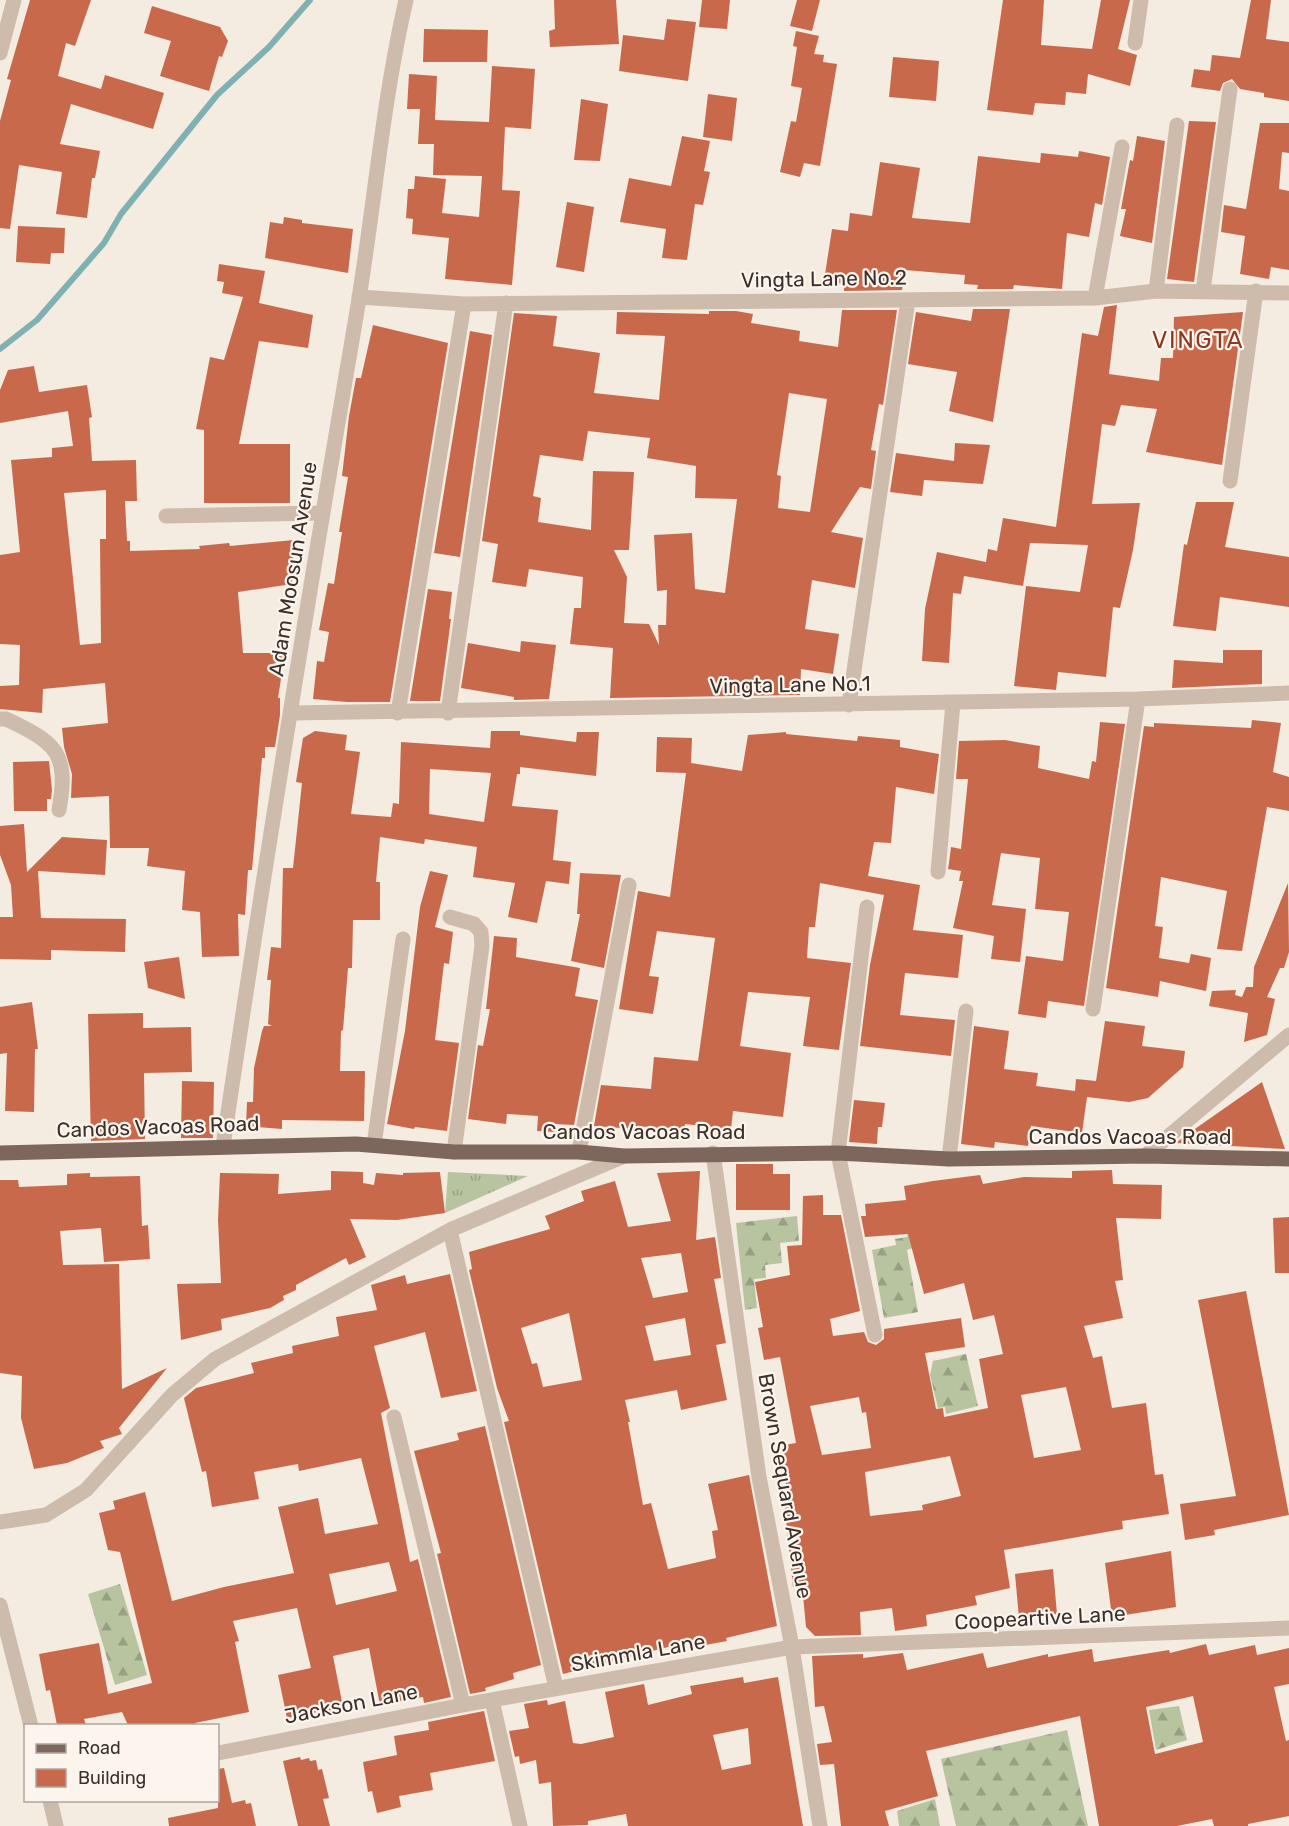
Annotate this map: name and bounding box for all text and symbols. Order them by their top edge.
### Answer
street label: Vingta Lane No.2 [741,265,907,292]
district label: VINGTA [1152,326,1244,354]
street label: Adam Moosun Avenue [263,460,322,678]
street label: Vingta Lane No.1 [709,671,871,698]
street label: Candos Vacoas Road [56,1110,260,1143]
street label: Candos Vacoas Road [542,1119,746,1144]
street label: Candos Vacoas Road [1028,1124,1232,1149]
street label: Brown Sequard Avenue [753,1371,818,1600]
street label: Coopeartive Lane [954,1601,1126,1634]
street label: Skimmla Lane [569,1628,707,1677]
street label: Jackson Lane [282,1678,420,1729]
legend [24,1724,219,1802]
text: Road [78,1737,121,1759]
text: Building [78,1767,146,1789]

